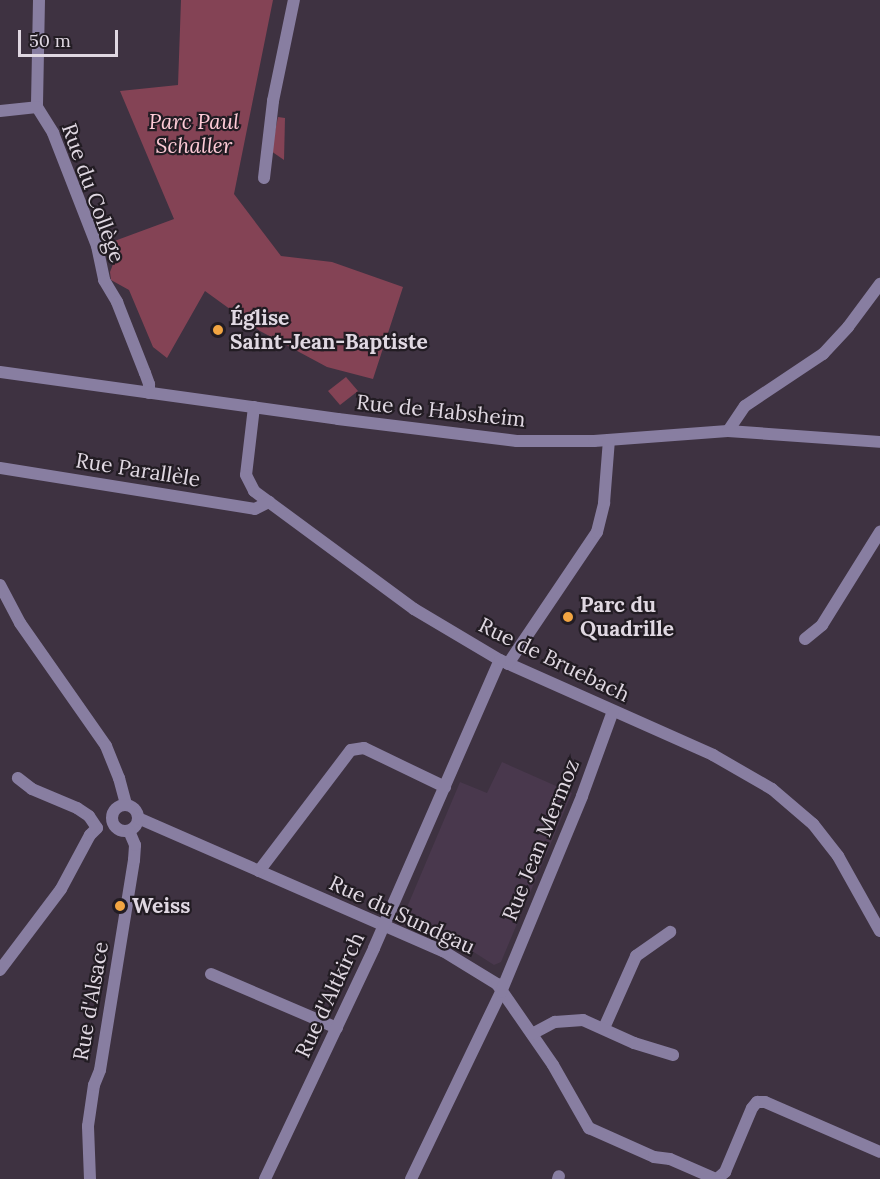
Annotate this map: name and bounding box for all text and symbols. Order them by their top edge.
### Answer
scale bar [21,18,122,56]
text: 50 m [29,29,71,52]
park label: Parc Paul Schaller [149,109,239,159]
street label: Rue du Collège [56,120,130,266]
place label: Église Saint-Jean-Baptiste [230,305,428,355]
marker: Église Saint-Jean-Baptiste [211,323,225,337]
street label: Rue de Habsheim [355,390,527,432]
street label: Rue Parallèle [74,448,202,492]
place label: Parc du Quadrille [580,592,674,642]
marker: Parc du Quadrille [561,610,575,624]
street label: Rue de Bruebach [474,613,634,707]
street label: Rue Jean Mermoz [497,756,585,924]
street label: Rue du Sundgau [325,870,479,960]
place label: Weiss [132,893,190,919]
marker: Weiss [113,899,127,913]
street label: Rue d'Altkirch [290,928,370,1062]
street label: Rue d'Alsace [68,940,114,1062]

